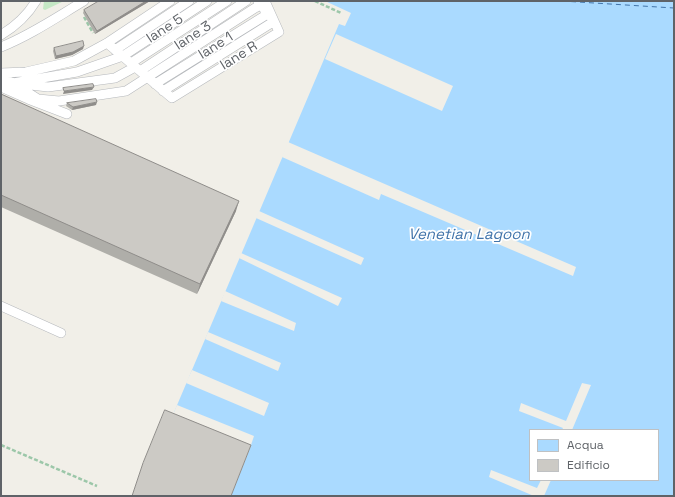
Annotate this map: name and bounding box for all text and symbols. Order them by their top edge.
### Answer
street label: lane 5 [144,11,186,47]
street label: lane 3 [171,18,215,54]
street label: lane 1 [196,29,236,63]
street label: lane R [217,38,261,74]
water label: Venetian Lagoon [408,226,530,244]
legend [529,429,659,481]
text: Acqua [567,437,604,453]
text: Edificio [567,457,610,473]

